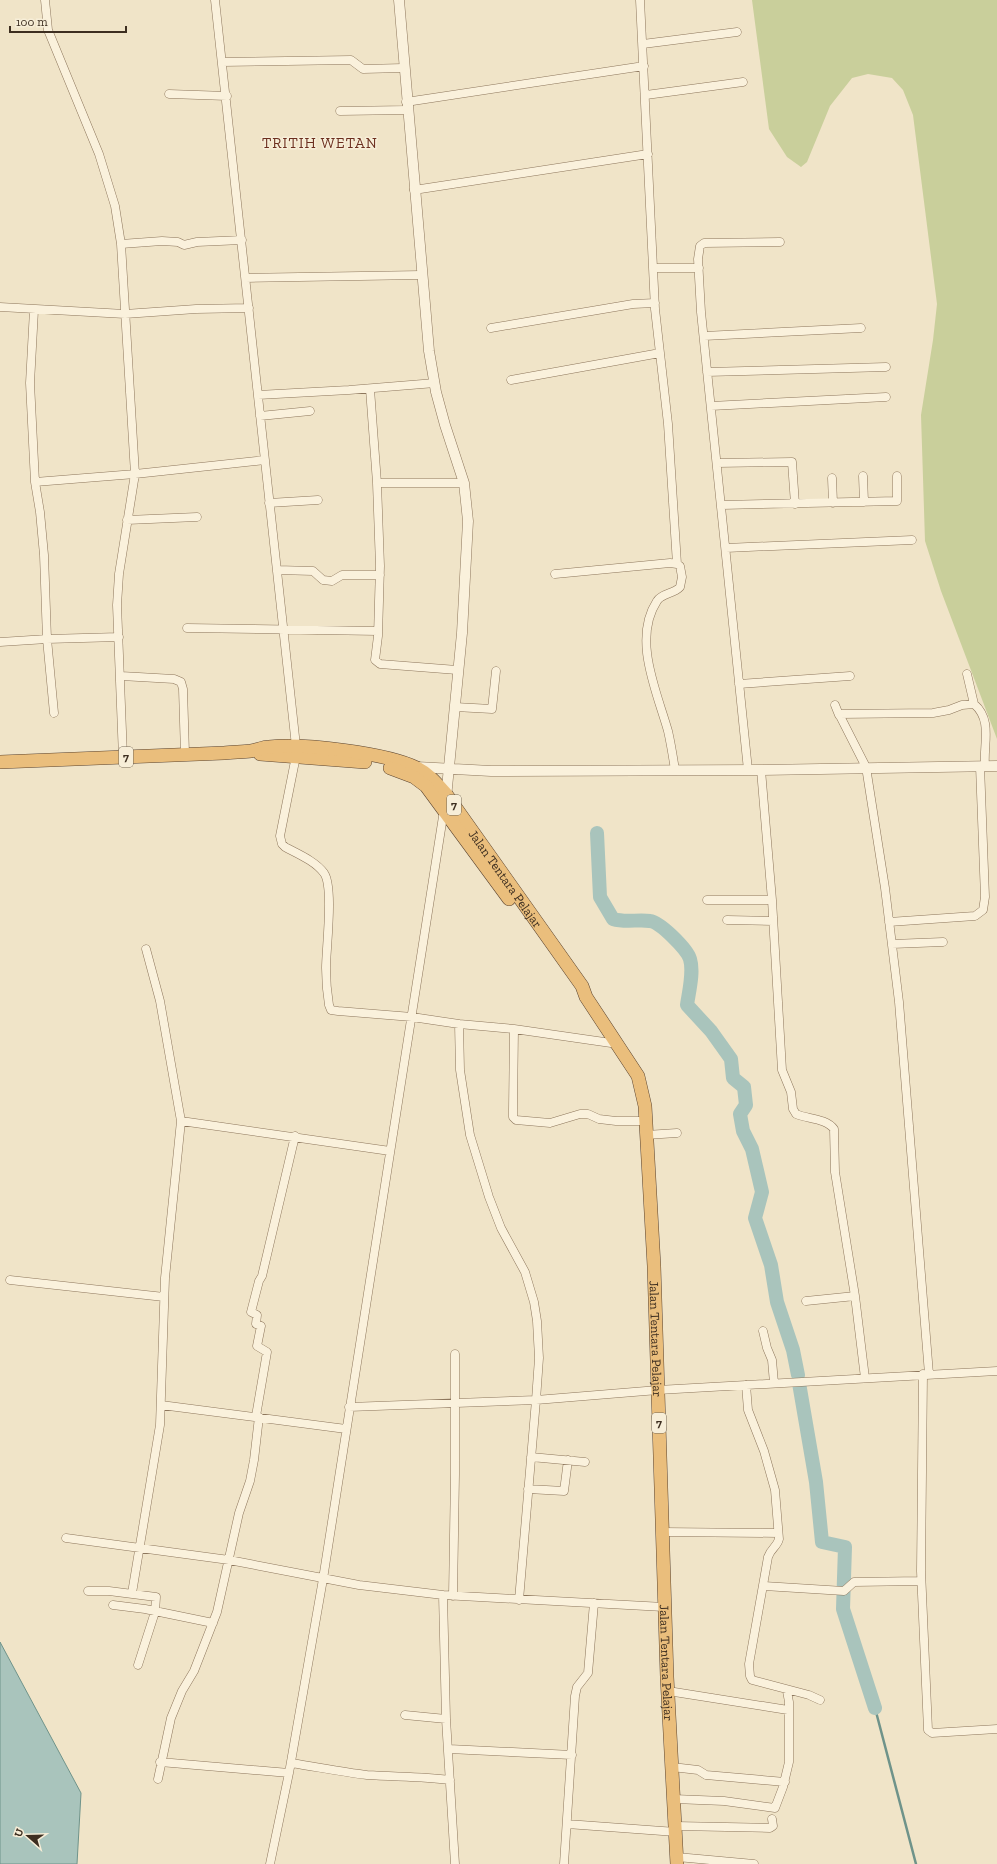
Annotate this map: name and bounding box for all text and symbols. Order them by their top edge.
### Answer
scale bar [10,8,126,34]
text: 100 m [16,15,48,29]
district label: TRITIH WETAN [262,134,378,152]
road number: 7 [119,747,133,767]
road number: 7 [447,795,461,815]
street label: Jalan Tentara Pelajar [466,827,545,931]
street label: Jalan Tentara Pelajar [646,1280,665,1397]
road number: 7 [652,1413,666,1433]
street label: Jalan Tentara Pelajar [657,1604,676,1721]
north arrow [8,1816,48,1856]
text: U [12,1827,27,1839]

